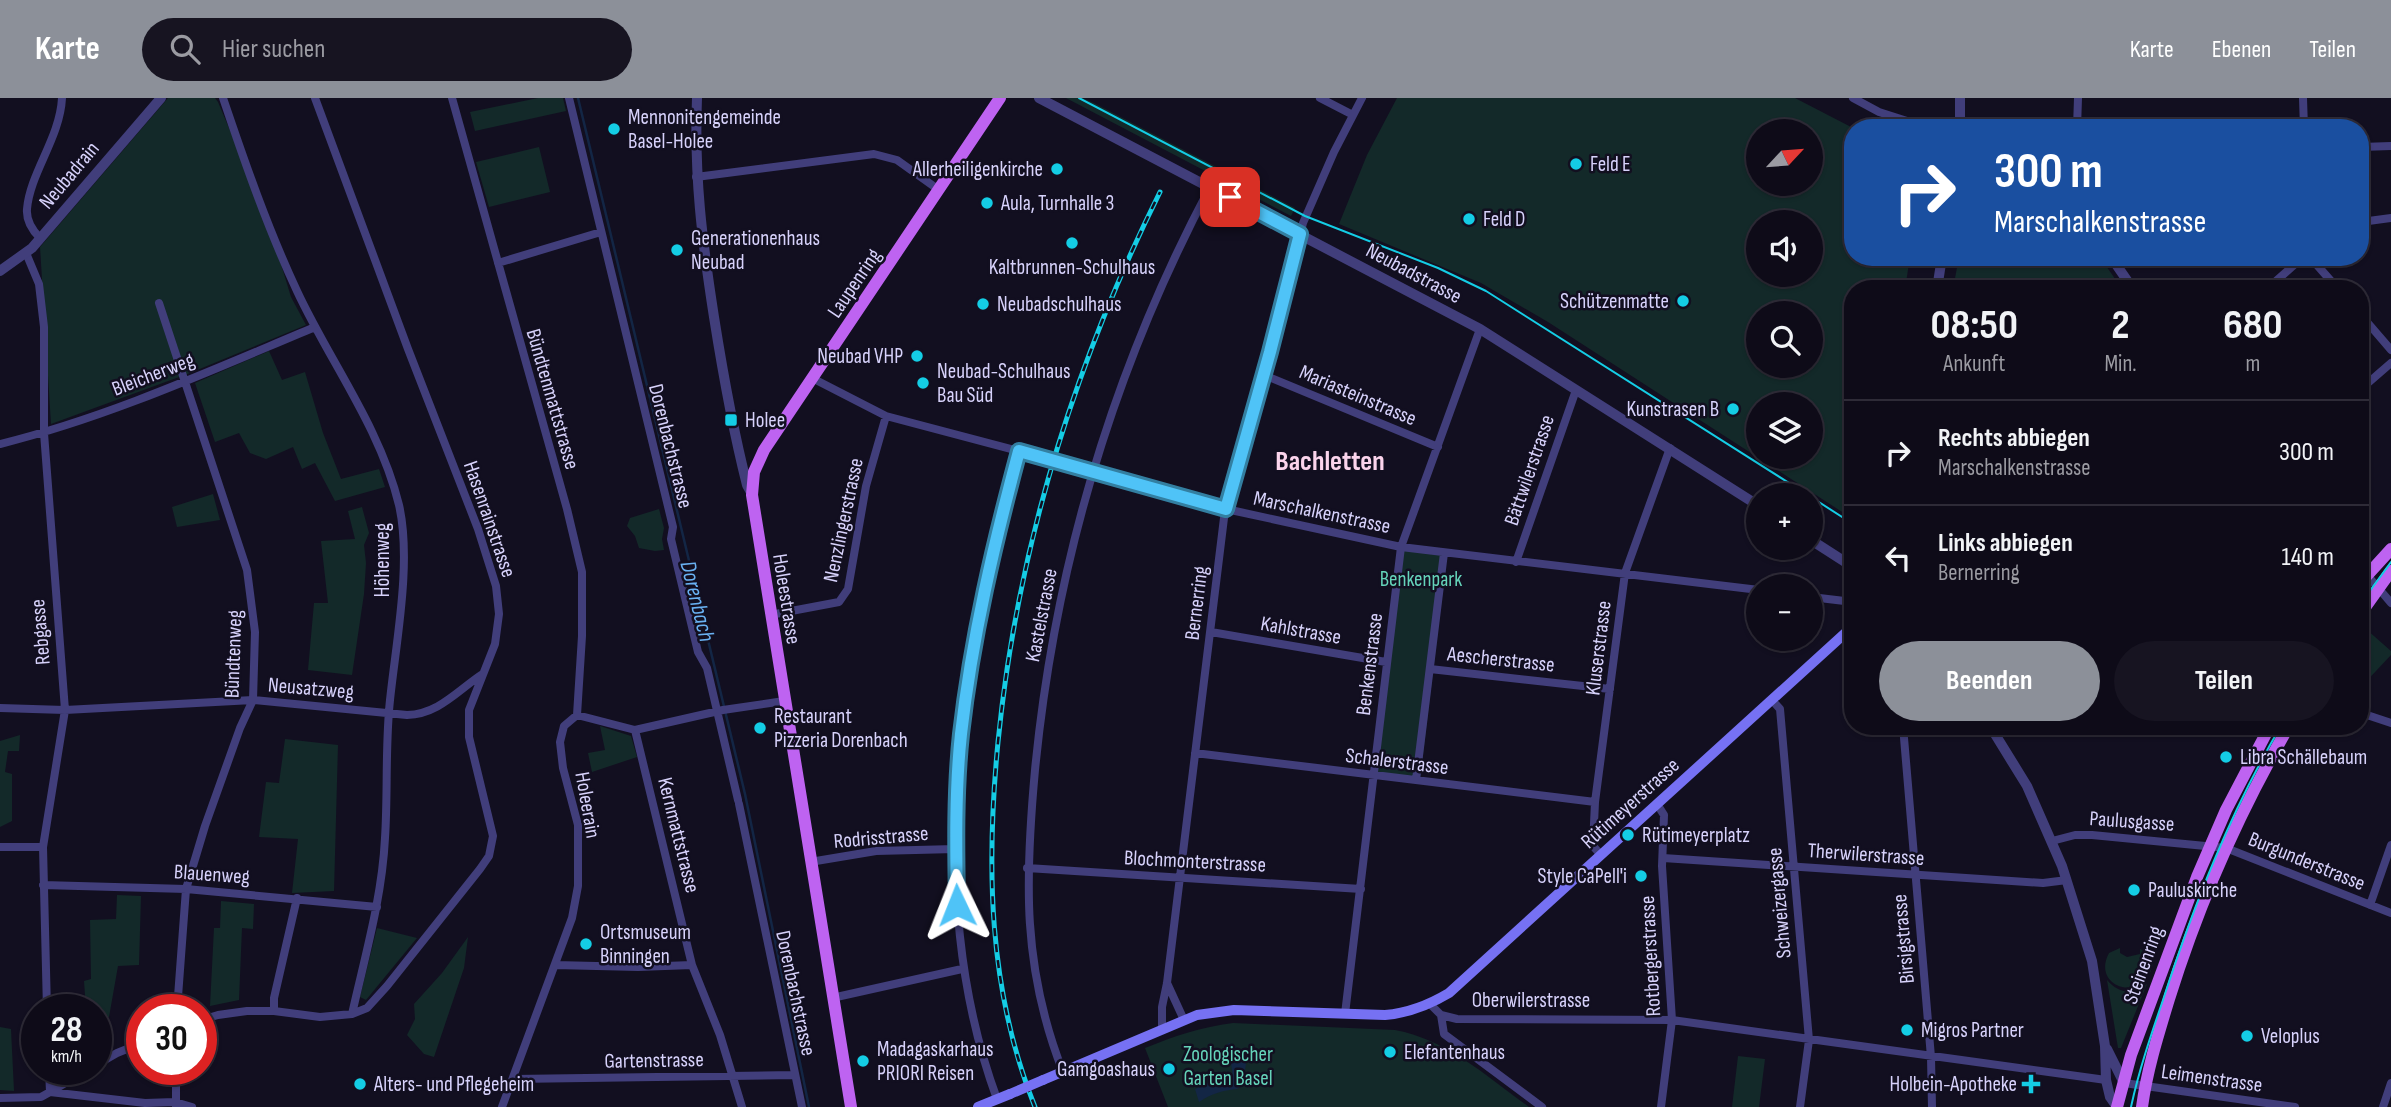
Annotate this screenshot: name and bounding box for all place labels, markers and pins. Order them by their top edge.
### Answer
place label: Mennonitengemeinde Basel-Holee [628,105,781,154]
marker: Mennonitengemeinde Basel-Holee [606,121,622,137]
place label: Feld E [1590,152,1631,177]
marker: Feld E [1568,156,1584,172]
place label: Allerheiligenkirche [912,157,1043,182]
marker: Allerheiligenkirche [1049,161,1065,177]
pin [1200,167,1260,227]
place label: Aula, Turnhalle 3 [1000,191,1114,216]
marker: Aula, Turnhalle 3 [979,195,995,211]
place label: Feld D [1483,207,1525,232]
marker: Feld D [1461,211,1477,227]
place label: Generationenhaus Neubad [691,226,820,275]
marker: Kaltbrunnen-Schulhaus [1064,235,1080,251]
marker: Generationenhaus Neubad [669,242,685,258]
place label: Kaltbrunnen-Schulhaus [989,255,1155,280]
place label: Schützenmatte [1560,289,1669,314]
place label: Neubadschulhaus [997,292,1121,317]
marker: Schützenmatte [1675,293,1691,309]
marker: Neubadschulhaus [975,296,991,312]
place label: Neubad VHP [817,344,903,369]
marker: Neubad VHP [909,348,925,364]
place label: Neubad-Schulhaus Bau Süd [937,359,1070,408]
marker: Neubad-Schulhaus Bau Süd [915,375,931,391]
place label: Kunstrasen B [1627,397,1719,422]
marker: Kunstrasen B [1725,401,1741,417]
place label: Holee [745,408,785,433]
marker: Holee [723,412,739,428]
place label: Restaurant Pizzeria Dorenbach [774,704,908,753]
marker: Restaurant Pizzeria Dorenbach [752,720,768,736]
place label: Libra Schällebaum [2240,745,2367,770]
marker: Libra Schällebaum [2218,749,2234,765]
place label: Rütimeyerplatz [1642,823,1750,848]
marker: Rütimeyerplatz [1620,827,1636,843]
place label: Style CaPell'i [1538,864,1627,889]
marker: Style CaPell'i [1633,868,1649,884]
place label: Pauluskirche [2148,878,2237,903]
marker: Pauluskirche [2126,882,2142,898]
place label: Ortsmuseum Binningen [600,920,691,969]
marker: Ortsmuseum Binningen [578,936,594,952]
place label: Migros Partner [1921,1018,2024,1043]
marker: Migros Partner [1899,1022,1915,1038]
place label: Veloplus [2261,1024,2320,1049]
marker: Veloplus [2239,1028,2255,1044]
place label: Madagaskarhaus PRIORI Reisen [877,1037,994,1086]
place label: Elefantenhaus [1404,1040,1505,1065]
marker: Elefantenhaus [1382,1044,1398,1060]
marker: Madagaskarhaus PRIORI Reisen [855,1053,871,1069]
place label: Gamgoashaus [1057,1057,1155,1082]
marker: Gamgoashaus [1161,1061,1177,1077]
place label: Alters- und Pflegeheim [373,1072,534,1097]
place label: Holbein-Apotheke [1890,1072,2017,1097]
marker: Alters- und Pflegeheim [352,1076,368,1092]
marker: Holbein-Apotheke [2023,1076,2039,1092]

